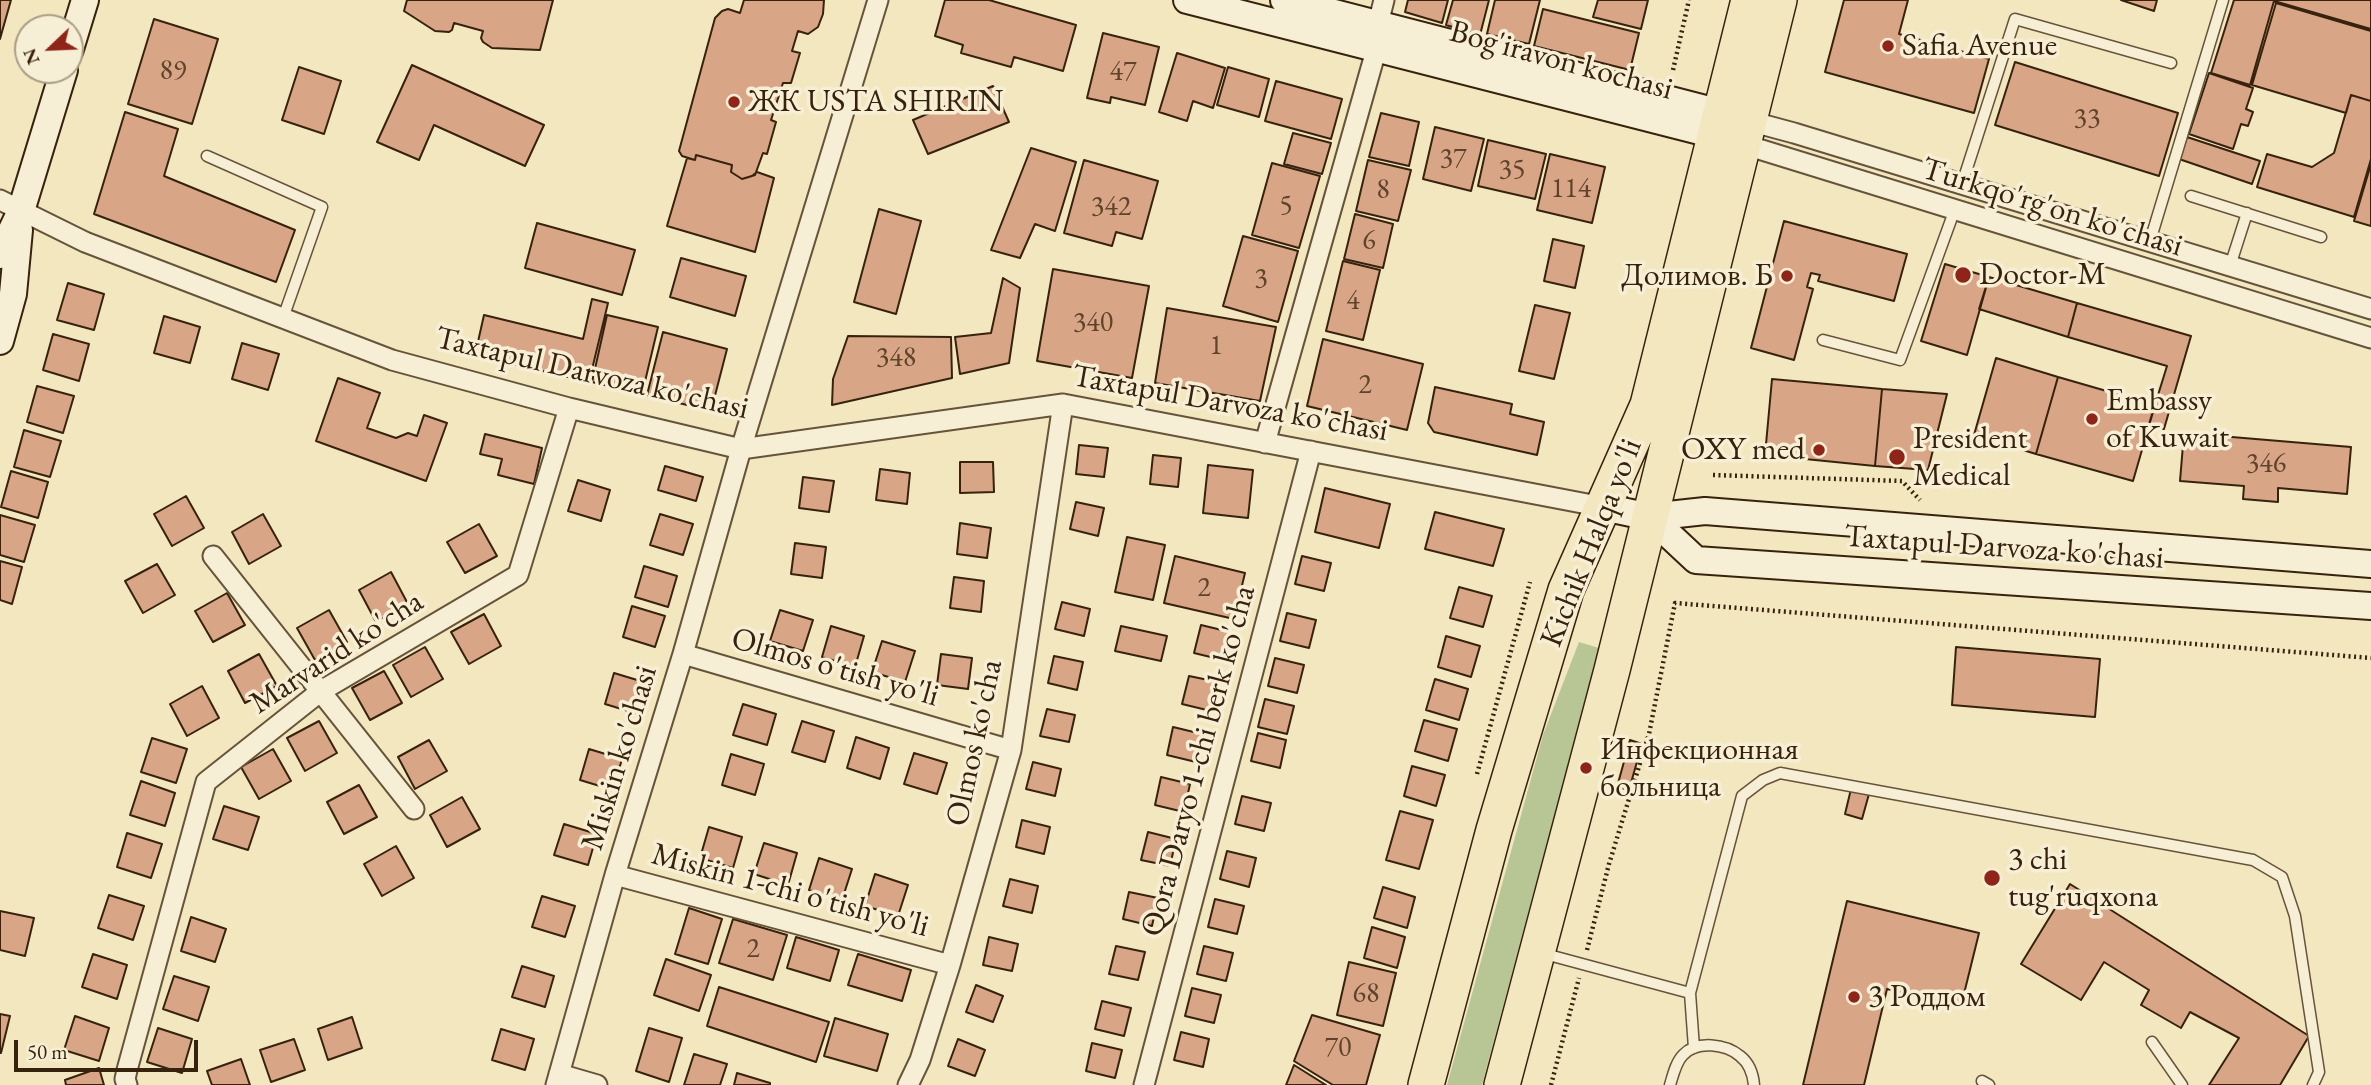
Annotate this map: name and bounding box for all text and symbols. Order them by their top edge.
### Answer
street label: Bog'iravon kochasi [1445,13,1677,109]
north arrow [14,14,84,84]
place label: Safia Avenue [1902,27,2057,65]
marker: Safia Avenue [1880,38,1896,54]
text: N [17,45,46,69]
house number: 89 [160,54,186,88]
house number: 47 [1110,55,1136,89]
place label: ЖК USTA SHIRIN [748,83,1003,121]
marker: ЖК USTA SHIRIN [726,94,742,110]
house number: 33 [2074,102,2100,136]
house number: 37 [1440,142,1466,176]
street label: Turkqo'rg'on ko'chasi [1917,150,2187,266]
house number: 35 [1499,153,1525,187]
house number: 114 [1551,172,1591,206]
house number: 8 [1376,173,1390,207]
house number: 5 [1279,189,1293,223]
house number: 342 [1091,190,1131,224]
house number: 6 [1362,224,1376,258]
place label: Doctor-M [1979,256,2106,294]
place label: Долимов. Б [1621,257,1773,295]
house number: 3 [1254,262,1268,296]
marker: Doctor-M [1953,265,1973,285]
marker: Долимов. Б [1779,268,1795,284]
house number: 4 [1346,284,1360,318]
house number: 340 [1073,306,1113,340]
street label: Taxtapul Darvoza ko'chasi [432,319,752,429]
house number: 1 [1209,329,1223,363]
house number: 348 [876,341,916,375]
street label: Taxtapul Darvoza ko'chasi [1069,357,1391,451]
house number: 2 [1358,368,1372,402]
place label: Embassy of Kuwait [2106,382,2229,457]
marker: Embassy of Kuwait [2084,411,2100,427]
place label: President Medical [1913,420,2028,495]
place label: OXY med [1681,431,1805,469]
street label: Kichik Halqa yo'li [1533,433,1651,653]
marker: OXY med [1811,442,1827,458]
marker: President Medical [1887,447,1907,467]
house number: 346 [2246,447,2286,481]
street label: Taxtapul Darvoza ko'chasi [1843,518,2165,578]
house number: 2 [1197,571,1211,605]
street label: Qora Daryo 1-chi berk ko'cha [1134,581,1264,941]
street label: Marvarid ko'cha [243,583,431,723]
street label: Olmos o'tish yo'li [727,620,943,716]
street label: Olmos ko'cha [939,656,1011,830]
street label: Miskin ko'chasi [574,661,666,855]
place label: Инфекционная больница [1600,731,1798,806]
marker: Инфекционная больница [1578,760,1594,776]
street label: Miskin 1-chi o'tish yo'li [647,836,933,946]
place label: 3 chi tug'ruqxona [2008,841,2158,916]
marker: 3 chi tug'ruqxona [1982,868,2002,888]
house number: 2 [746,932,760,966]
house number: 68 [1353,977,1379,1011]
place label: 3 Роддом [1868,978,1986,1016]
marker: 3 Роддом [1846,989,1862,1005]
scale bar [18,1026,201,1070]
house number: 70 [1325,1031,1351,1065]
text: 50 m [27,1038,68,1065]

